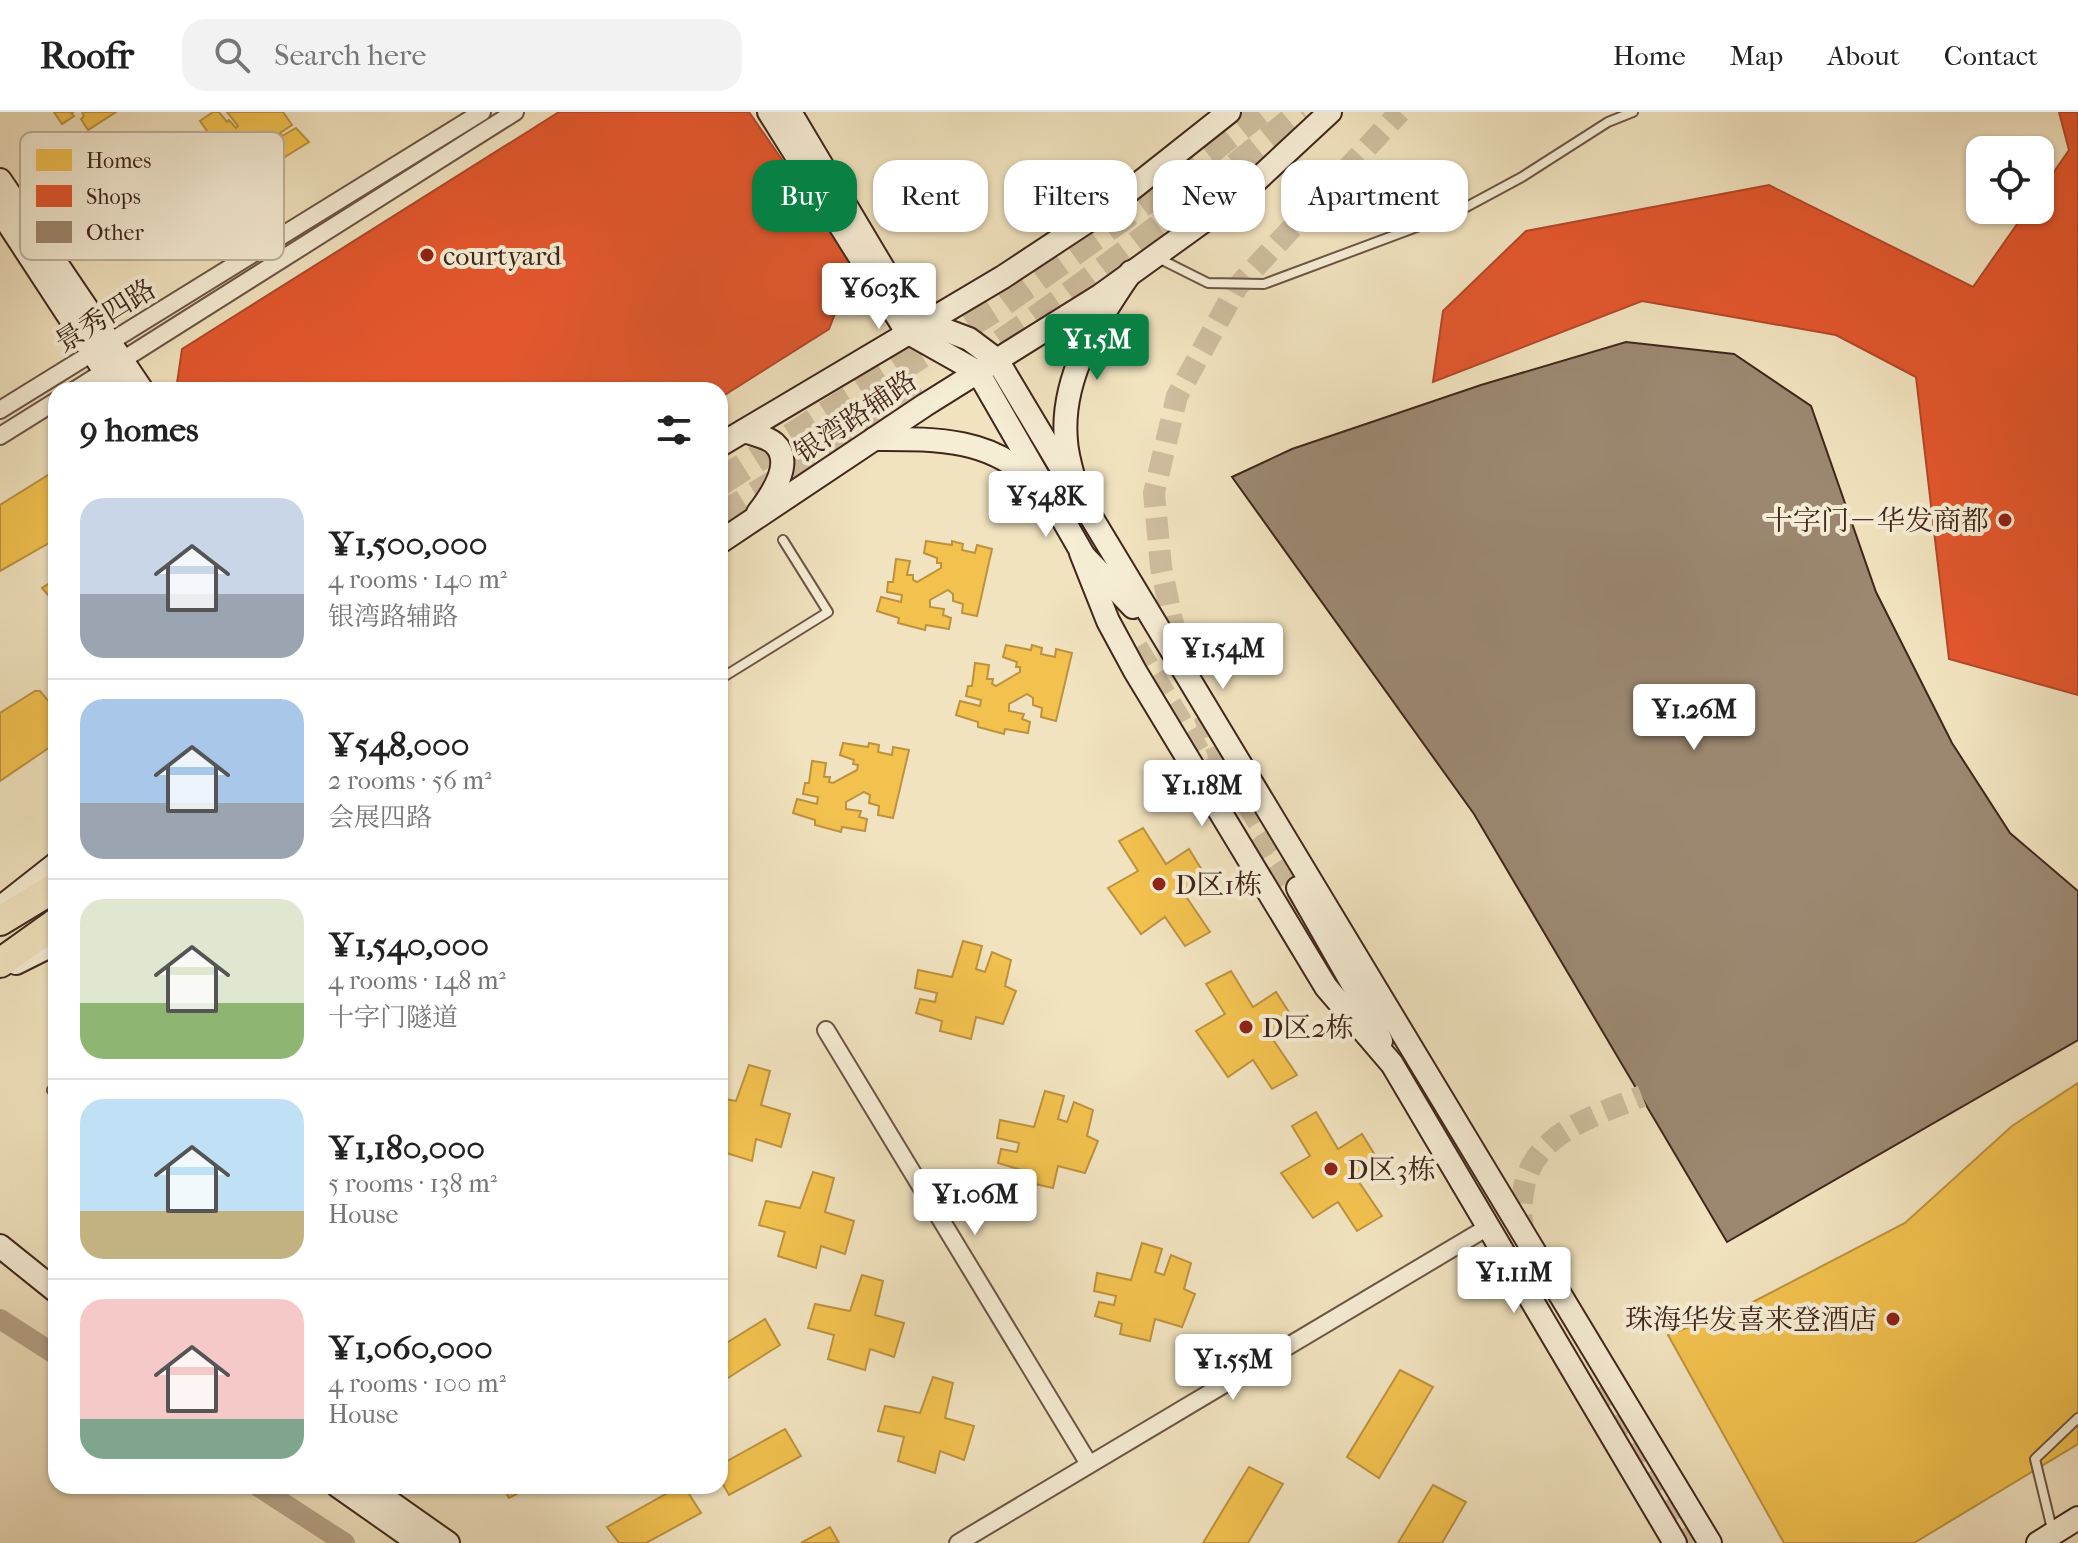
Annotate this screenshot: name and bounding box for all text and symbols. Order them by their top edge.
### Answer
search box [182,19,742,91]
text: Roofr [40,33,134,78]
icon: search [210,33,254,77]
text: Search here [274,38,426,73]
text: Home [1613,39,1686,72]
text: Map [1730,39,1783,72]
text: About [1827,39,1900,72]
text: Contact [1944,39,2038,72]
legend [20,132,284,260]
map controls [1966,136,2054,224]
button: locate [1966,136,2054,224]
text: Homes [86,148,151,174]
chip: Buy [752,160,857,232]
chip: Rent [873,160,988,232]
chip: Filters [1004,160,1137,232]
chip: New [1153,160,1265,232]
chip: Apartment [1281,160,1468,232]
text: Shops [86,184,141,210]
text: Other [86,220,144,246]
place label: courtyard [443,239,562,272]
marker: courtyard [418,246,436,264]
pin: ¥603K [823,263,935,331]
street label: 景秀四路 [49,272,162,359]
text: ¥603K [840,273,918,304]
pin: ¥1.5M [1041,314,1153,382]
text: ¥1.5M [1063,324,1131,355]
street label: 银湾路辅路 [788,364,923,469]
icon: filters [652,408,696,452]
text: 9 homes [80,410,199,450]
pin: ¥548K [990,471,1102,539]
text: ¥548K [1007,481,1085,512]
place label: 十字门－华发商都 [1765,504,1989,537]
marker: 十字门－华发商都 [1996,511,2014,529]
text: ¥1,500,000 [328,524,488,564]
icon: home [144,530,240,626]
text: 4 rooms · 140 m² [328,564,507,595]
text: 银湾路辅路 [328,601,458,632]
pin: ¥1.54M [1158,623,1288,691]
text: ¥1.54M [1181,633,1265,664]
pin: ¥1.26M [1629,684,1759,752]
text: ¥1.26M [1651,694,1737,725]
text: ¥548,000 [328,725,470,765]
icon: home [144,731,240,827]
pin: ¥1.18M [1137,760,1267,828]
text: 2 rooms · 56 m² [328,765,492,796]
text: ¥1.18M [1162,770,1242,801]
text: 会展四路 [328,802,432,833]
place label: D区1栋 [1175,868,1262,901]
marker: D区1栋 [1150,875,1168,893]
text: ¥1,540,000 [328,925,489,965]
icon: home [144,931,240,1027]
text: 4 rooms · 148 m² [328,965,506,996]
text: 十字门隧道 [328,1002,458,1033]
place label: D区2栋 [1262,1011,1354,1044]
marker: D区2栋 [1237,1018,1255,1036]
text: ¥1,180,000 [328,1128,485,1168]
icon: home [144,1131,240,1227]
place label: D区3栋 [1347,1153,1436,1186]
marker: D区3栋 [1322,1160,1340,1178]
text: 5 rooms · 138 m² [328,1168,497,1199]
pin: ¥1.06M [910,1169,1040,1237]
text: ¥1.06M [932,1179,1018,1210]
text: House [328,1199,398,1230]
pin: ¥1.11M [1449,1247,1579,1315]
text: ¥1.11M [1476,1257,1552,1288]
place label: 珠海华发喜来登酒店 [1625,1303,1877,1336]
marker: 珠海华发喜来登酒店 [1884,1310,1902,1328]
text: ¥1,060,000 [328,1328,493,1368]
icon: home [144,1331,240,1427]
pin: ¥1.55M [1168,1334,1298,1402]
text: ¥1.55M [1193,1344,1273,1375]
text: 4 rooms · 100 m² [328,1368,506,1399]
text: House [328,1399,398,1430]

